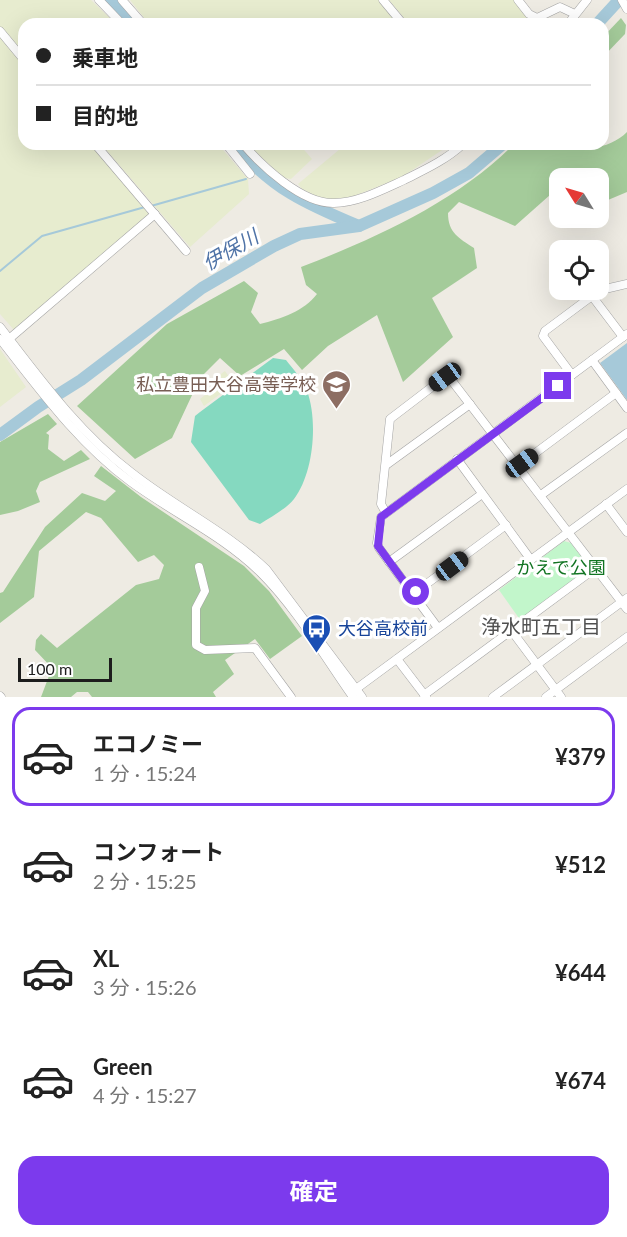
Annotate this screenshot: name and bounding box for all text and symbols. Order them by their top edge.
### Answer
text: 乗車地 [72,44,138,71]
text: 目的地 [72,102,138,129]
north arrow [549,168,609,228]
map controls [549,168,609,300]
water label: 伊保川 [198,223,264,274]
button: locate [549,240,609,300]
car [425,359,465,395]
school or university icon: 私立豊田大谷高等学校 [321,368,353,410]
route end [544,372,571,399]
place label: 私立豊田大谷高等学校 [136,373,316,395]
car [502,445,542,481]
car [432,548,472,584]
park label: かえで公園 [516,556,606,578]
route start [402,578,429,605]
bus stop icon: 大谷高校前 [301,612,333,654]
district label: 浄水町五丁目 [481,614,601,638]
place label: 大谷高校前 [338,617,428,639]
scale bar [18,655,112,682]
text: 100 m [27,659,72,678]
icon: car [21,730,75,784]
text: エコノミー [93,730,203,757]
text: ¥379 [555,743,606,770]
text: 1 分 · 15:24 [93,761,197,785]
icon: car [21,838,75,892]
text: コンフォート [93,838,224,865]
text: ¥512 [555,851,606,878]
text: 2 分 · 15:25 [93,869,197,893]
text: XL [93,945,119,972]
icon: car [21,946,75,1000]
text: ¥644 [555,959,606,986]
text: 3 分 · 15:26 [93,975,197,999]
text: Green [93,1053,153,1080]
icon: car [21,1054,75,1108]
text: ¥674 [555,1067,606,1094]
text: 4 分 · 15:27 [93,1083,197,1107]
button: 確定 [18,1156,609,1225]

